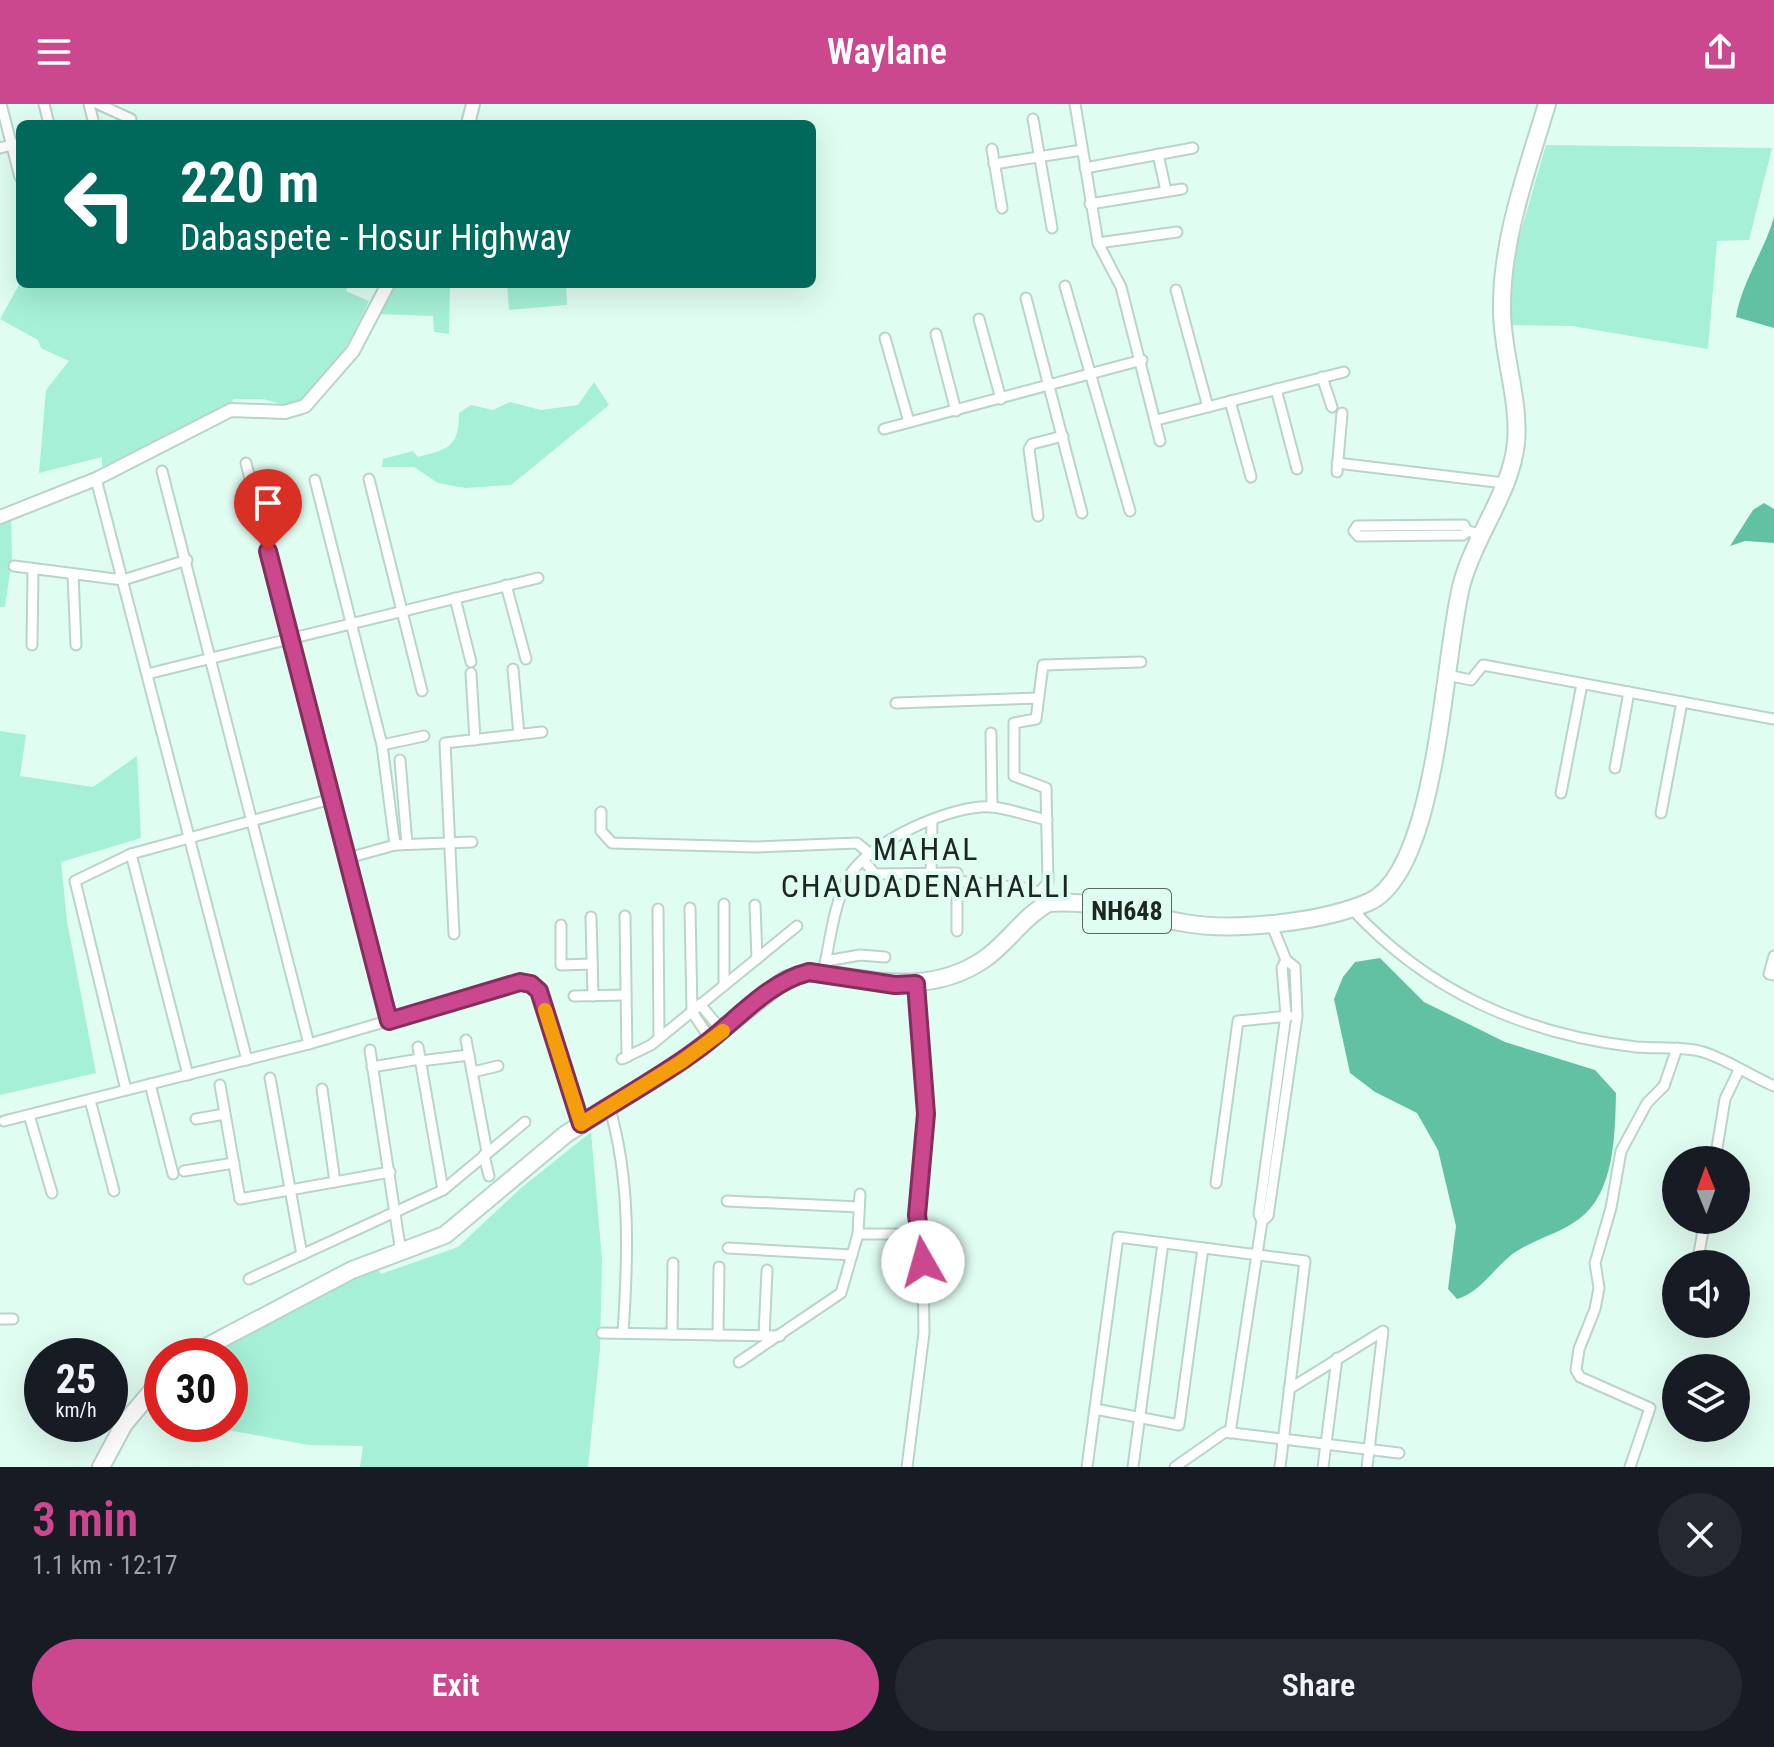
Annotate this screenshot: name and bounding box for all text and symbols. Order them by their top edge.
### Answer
icon: menu [32,30,76,74]
icon: share [1698,30,1742,74]
text: Waylane [827,31,947,73]
text: 220 m [180,150,319,216]
icon: left [48,152,152,256]
text: Dabaspete - Hosur Highway [180,217,571,259]
pin [234,469,302,551]
icon: arrive [246,481,290,525]
district label: MAHAL CHAUDADENAHALLI [781,830,1071,905]
road number: NH648 [1083,889,1171,933]
north arrow [1662,1146,1750,1234]
map controls [1662,1146,1750,1442]
position arrow [881,1220,965,1304]
button: sound [1662,1250,1750,1338]
speed limit sign: 30 [144,1338,248,1442]
button: layers [1662,1354,1750,1442]
text: 25 [56,1356,96,1403]
text: km/h [55,1398,97,1422]
text: 3 min [32,1491,138,1548]
button: close [1658,1493,1742,1577]
text: 1.1 km · 12:17 [32,1550,177,1580]
button: Exit [32,1639,879,1731]
button: Share [895,1639,1742,1731]

